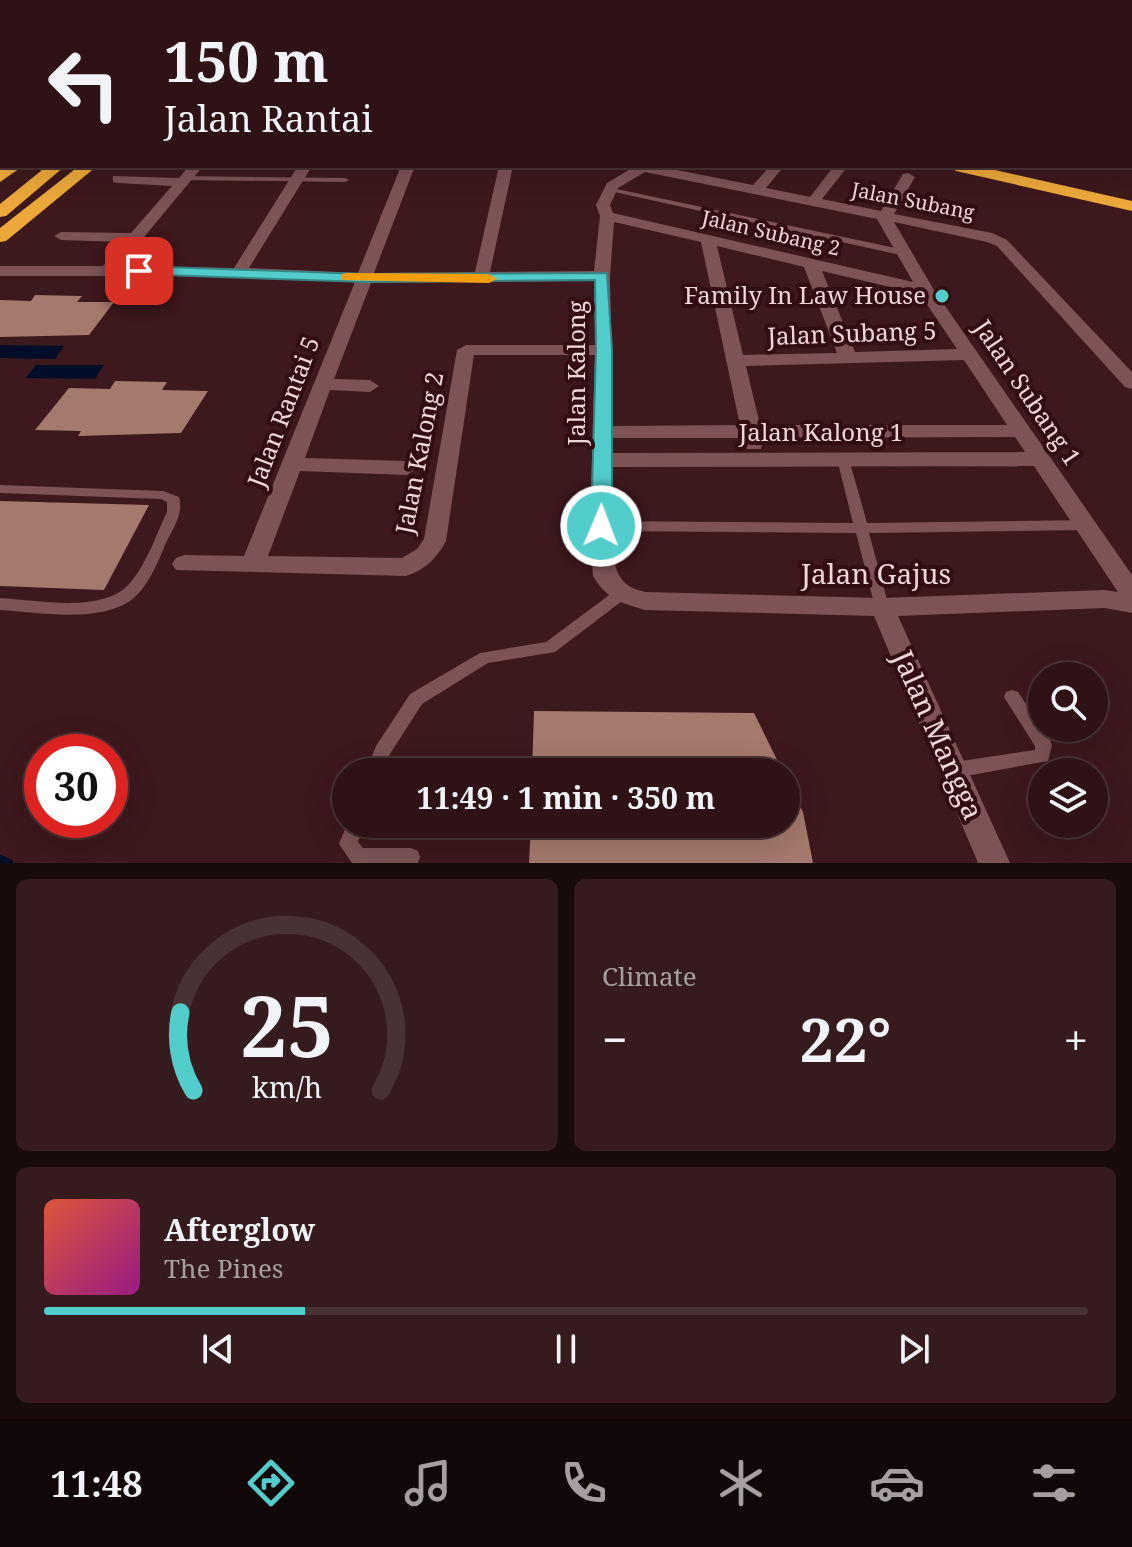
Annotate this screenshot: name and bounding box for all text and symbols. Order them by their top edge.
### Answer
text: 150 m [164,22,329,98]
icon: left [32,32,136,136]
text: Jalan Rantai [164,94,373,143]
street label: Jalan Subang [848,175,977,226]
street label: Jalan Subang 2 [698,203,843,262]
pin [105,237,173,305]
icon: arrive [117,249,161,293]
place label: Family In Law House [684,278,926,311]
marker: Family In Law House [933,287,951,305]
street label: Jalan Kalong [559,301,592,446]
street label: Jalan Subang 1 [967,312,1089,472]
street label: Jalan Subang 5 [766,313,937,352]
street label: Jalan Rantai 5 [238,331,326,492]
street label: Jalan Kalong 2 [386,369,450,538]
street label: Jalan Kalong 1 [738,415,903,448]
position arrow [559,484,643,568]
street label: Jalan Gajus [800,554,951,592]
street label: Jalan Mangga [884,643,993,825]
map controls [1028,662,1108,838]
button: search [1028,662,1108,742]
speed limit sign: 30 [24,734,128,838]
button: layers [1028,758,1108,838]
text: 11:49 · 1 min · 350 m [417,777,715,818]
text: Climate [602,958,697,994]
text: 25 [240,968,334,1081]
text: 22° [800,998,891,1080]
text: − [602,1009,627,1069]
text: + [1063,1009,1088,1069]
text: km/h [252,1067,322,1106]
text: Afterglow [164,1209,315,1250]
text: The Pines [164,1250,284,1286]
icon: previous [196,1327,240,1371]
icon: pause [544,1327,588,1371]
icon: next [892,1327,936,1371]
icon: directions [243,1455,299,1511]
icon: music [400,1455,456,1511]
icon: phone [556,1455,612,1511]
icon: climate [713,1455,769,1511]
icon: car [869,1455,925,1511]
icon: filters [1026,1455,1082,1511]
text: 11:48 [50,1459,143,1508]

